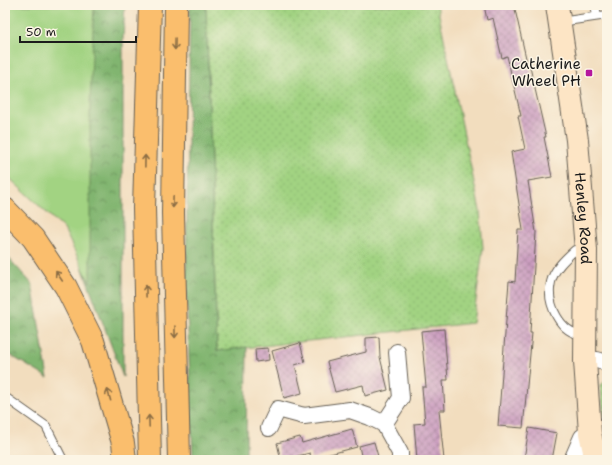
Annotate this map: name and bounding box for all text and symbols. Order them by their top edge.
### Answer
scale bar [20,18,136,44]
text: 50 m [26,24,56,40]
one-way arrow [172,37,179,50]
place label: Catherine Wheel PH [511,54,581,91]
marker: Catherine Wheel PH [584,68,594,78]
one-way arrow [142,155,149,168]
street label: Henley Road [570,171,596,265]
one-way arrow [169,195,177,208]
one-way arrow [54,270,62,282]
one-way arrow [142,285,150,298]
one-way arrow [171,325,179,338]
one-way arrow [105,389,112,402]
one-way arrow [146,415,153,428]

